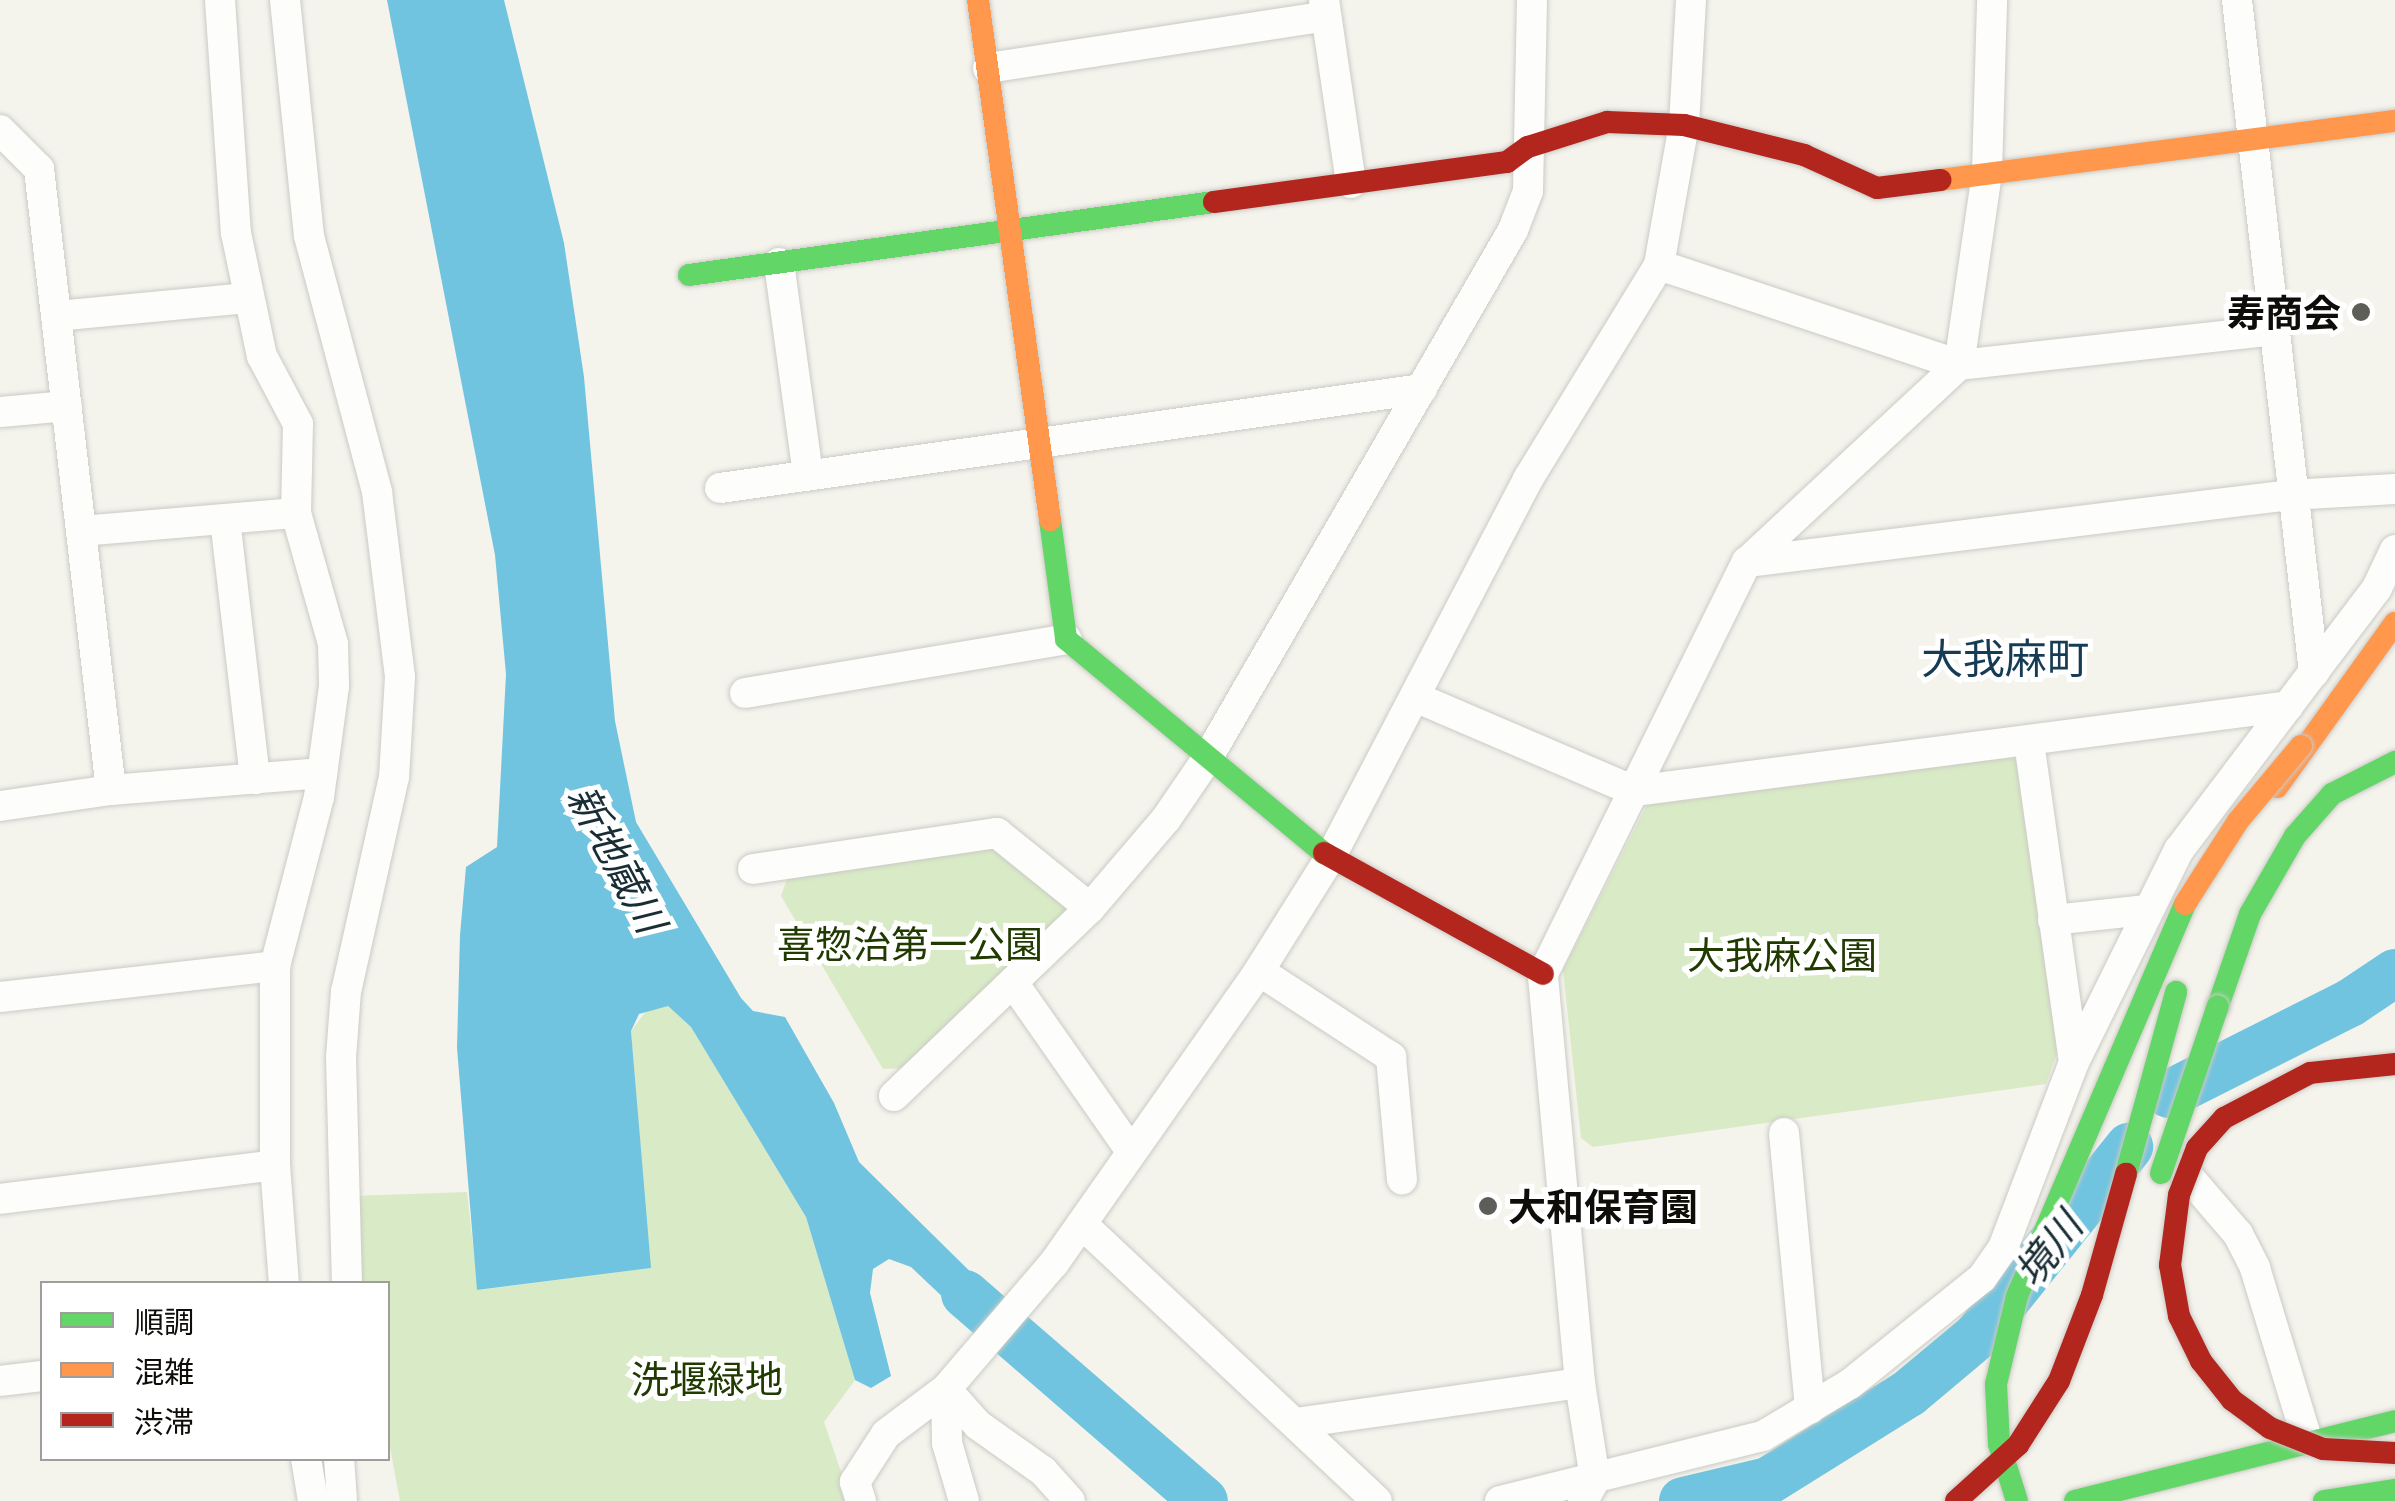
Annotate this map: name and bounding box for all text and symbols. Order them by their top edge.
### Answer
place label: 寿商会 [2227,289,2341,335]
marker: 寿商会 [2350,301,2372,323]
district label: 大我麻町 [1921,632,2089,682]
water label: 新地蔵川 [559,776,677,940]
park label: 喜惣治第一公園 [777,920,1043,966]
park label: 大我麻公園 [1687,931,1877,977]
place label: 大和保育園 [1508,1183,1698,1229]
marker: 大和保育園 [1477,1195,1499,1217]
water label: 境川 [2003,1202,2091,1294]
legend [40,1281,390,1461]
text: 順調 [134,1302,194,1339]
text: 混雑 [134,1352,194,1389]
park label: 洗堰緑地 [631,1355,783,1401]
text: 渋滞 [134,1402,194,1439]

